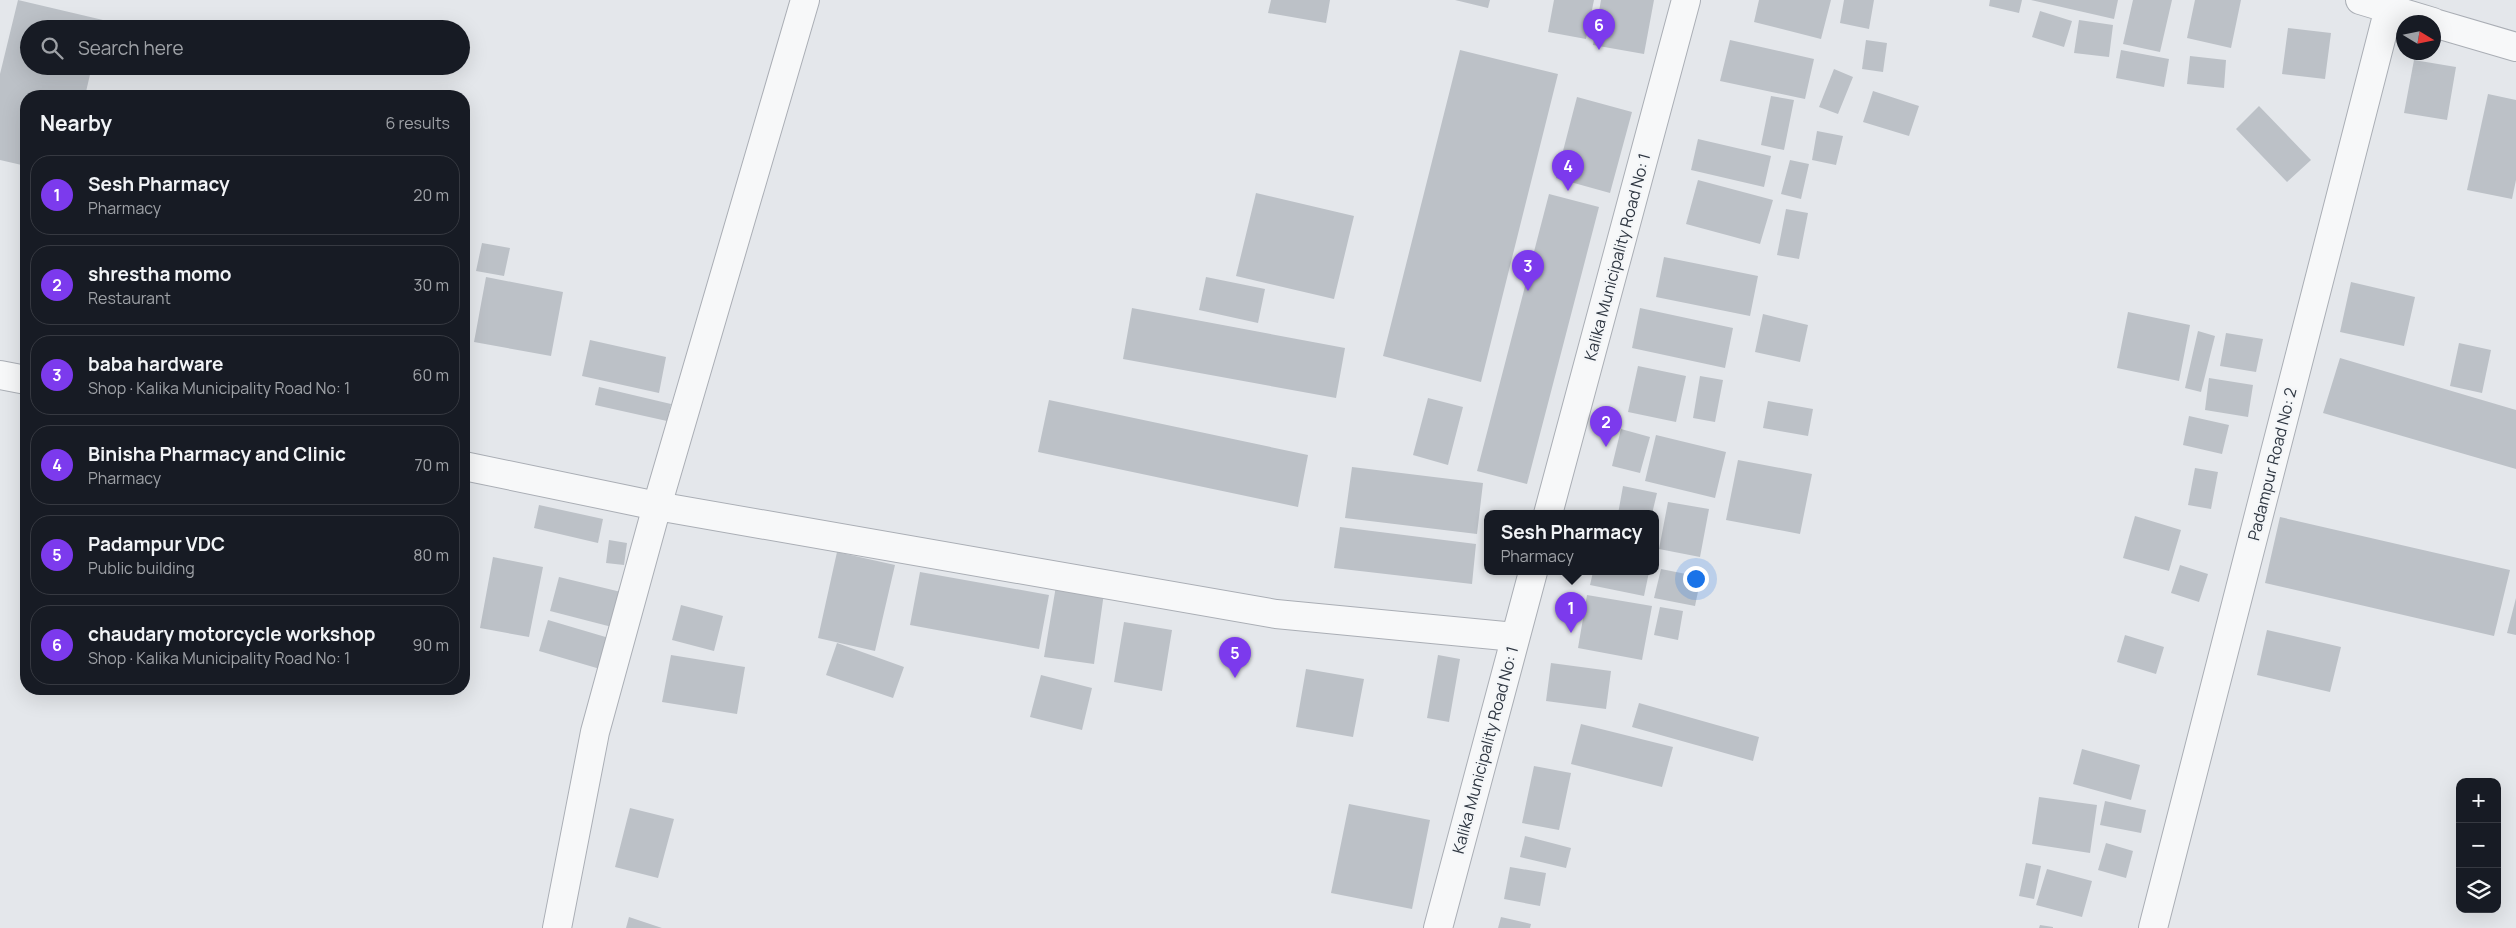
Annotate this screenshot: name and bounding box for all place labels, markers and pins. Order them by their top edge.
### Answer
pin: 6 [1583,9,1615,50]
pin: 4 [1552,150,1584,191]
pin: 3 [1512,250,1544,291]
pin: 2 [1590,406,1622,447]
pin: 1 [1555,592,1587,633]
pin: 5 [1219,637,1251,678]

